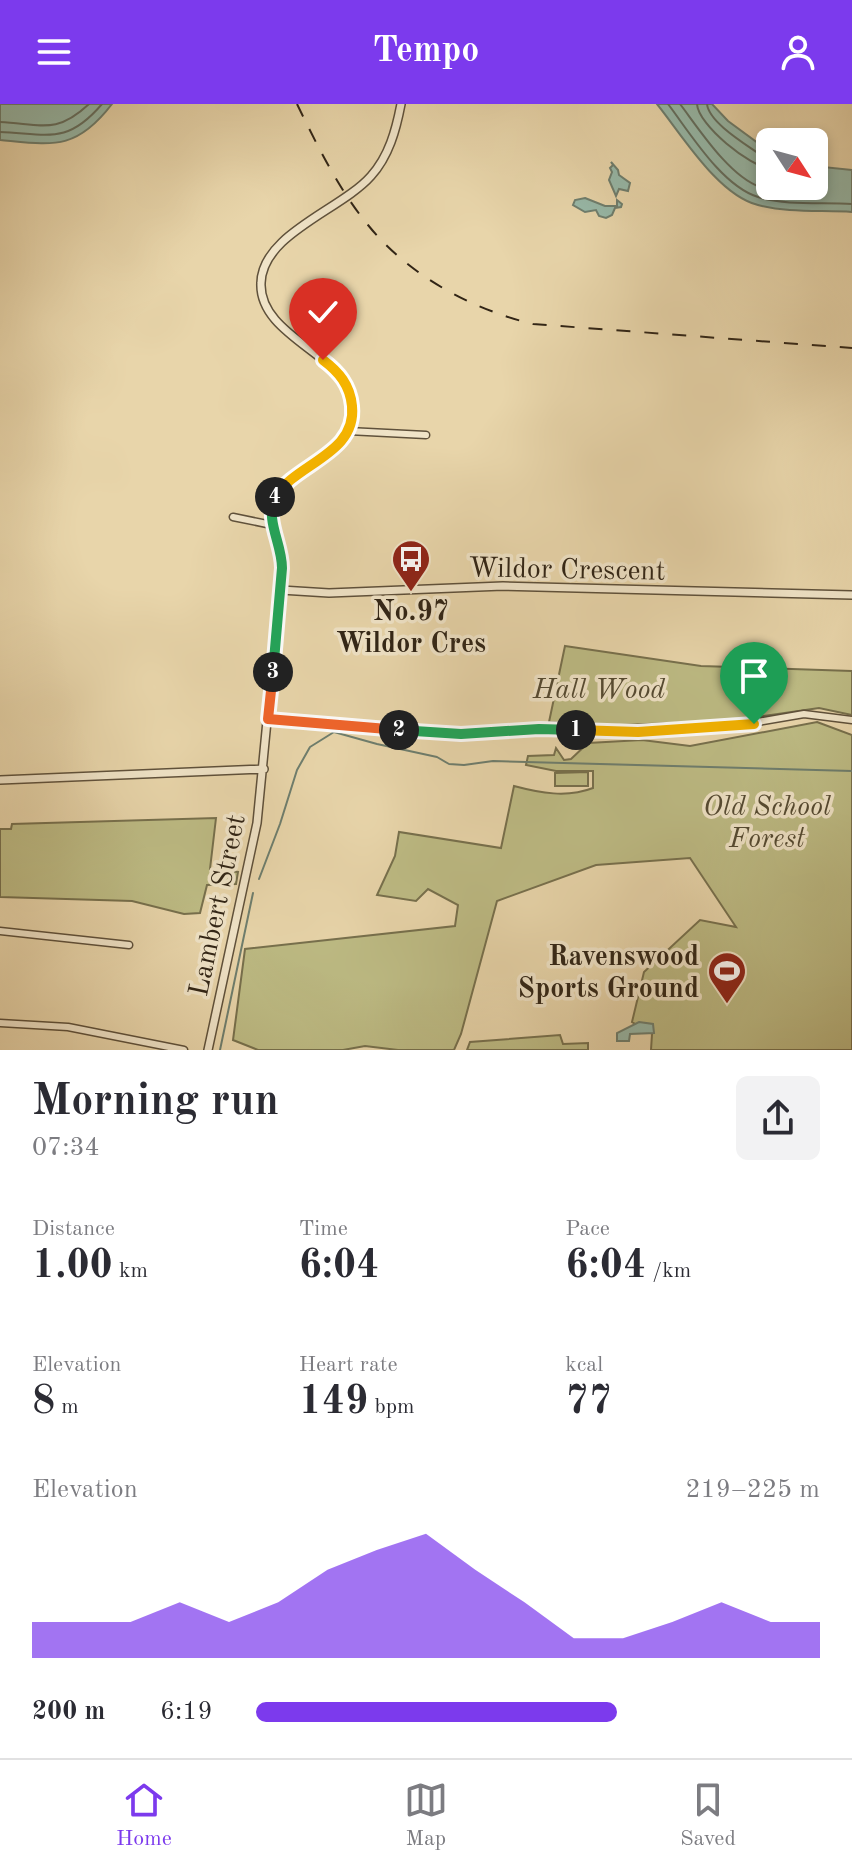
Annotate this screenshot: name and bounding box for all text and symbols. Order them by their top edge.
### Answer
icon: menu [32,30,76,74]
icon: person [776,30,820,74]
text: Tempo [373,34,480,70]
north arrow [756,128,828,200]
map controls [756,128,828,200]
pin [289,278,357,360]
icon: check [301,290,345,334]
pin: 4 [255,477,295,517]
text: 4 [269,486,281,508]
bus stop icon: No.97 Wildor Cres [390,538,432,593]
street label: Wildor Crescent [468,555,666,587]
place label: No.97 Wildor Cres [336,599,486,659]
pin [720,642,788,724]
pin: 3 [253,652,293,692]
icon: arrive [732,654,776,698]
text: 3 [267,661,279,683]
park label: Hall Wood [532,677,665,705]
pin: 2 [379,710,419,750]
pin: 1 [556,710,596,750]
text: 2 [393,719,405,741]
text: 1 [570,719,582,741]
park label: Old School Forest [703,794,831,854]
street label: Lambert Street [186,812,252,999]
place label: Ravenswood Sports Ground [518,944,699,1004]
sports icon: Ravenswood Sports Ground [706,950,748,1005]
button: share [736,1076,820,1160]
text: Morning run [32,1080,279,1124]
text: 07:34 [32,1135,100,1161]
text: Distance [32,1218,115,1240]
text: Time [299,1218,348,1240]
text: Pace [565,1218,610,1240]
text: 1.00 [32,1247,113,1287]
text: 6:04 [299,1247,379,1287]
text: 6:04 [565,1247,646,1287]
text: km [113,1260,148,1282]
text: /km [646,1260,691,1282]
text: Elevation [32,1354,122,1376]
text: Heart rate [299,1354,398,1376]
text: kcal [565,1354,603,1376]
text: 8 [32,1383,55,1423]
text: 149 [299,1383,368,1423]
text: 77 [565,1383,612,1423]
text: m [55,1396,79,1418]
text: bpm [368,1396,415,1418]
text: Elevation [32,1477,138,1503]
text: 219–225 m [685,1477,820,1503]
text: 200 m [32,1699,105,1725]
text: 6:19 [160,1699,213,1725]
tab: Home [116,1778,172,1853]
tab: Map [404,1778,448,1853]
tab: Saved [680,1778,736,1853]

